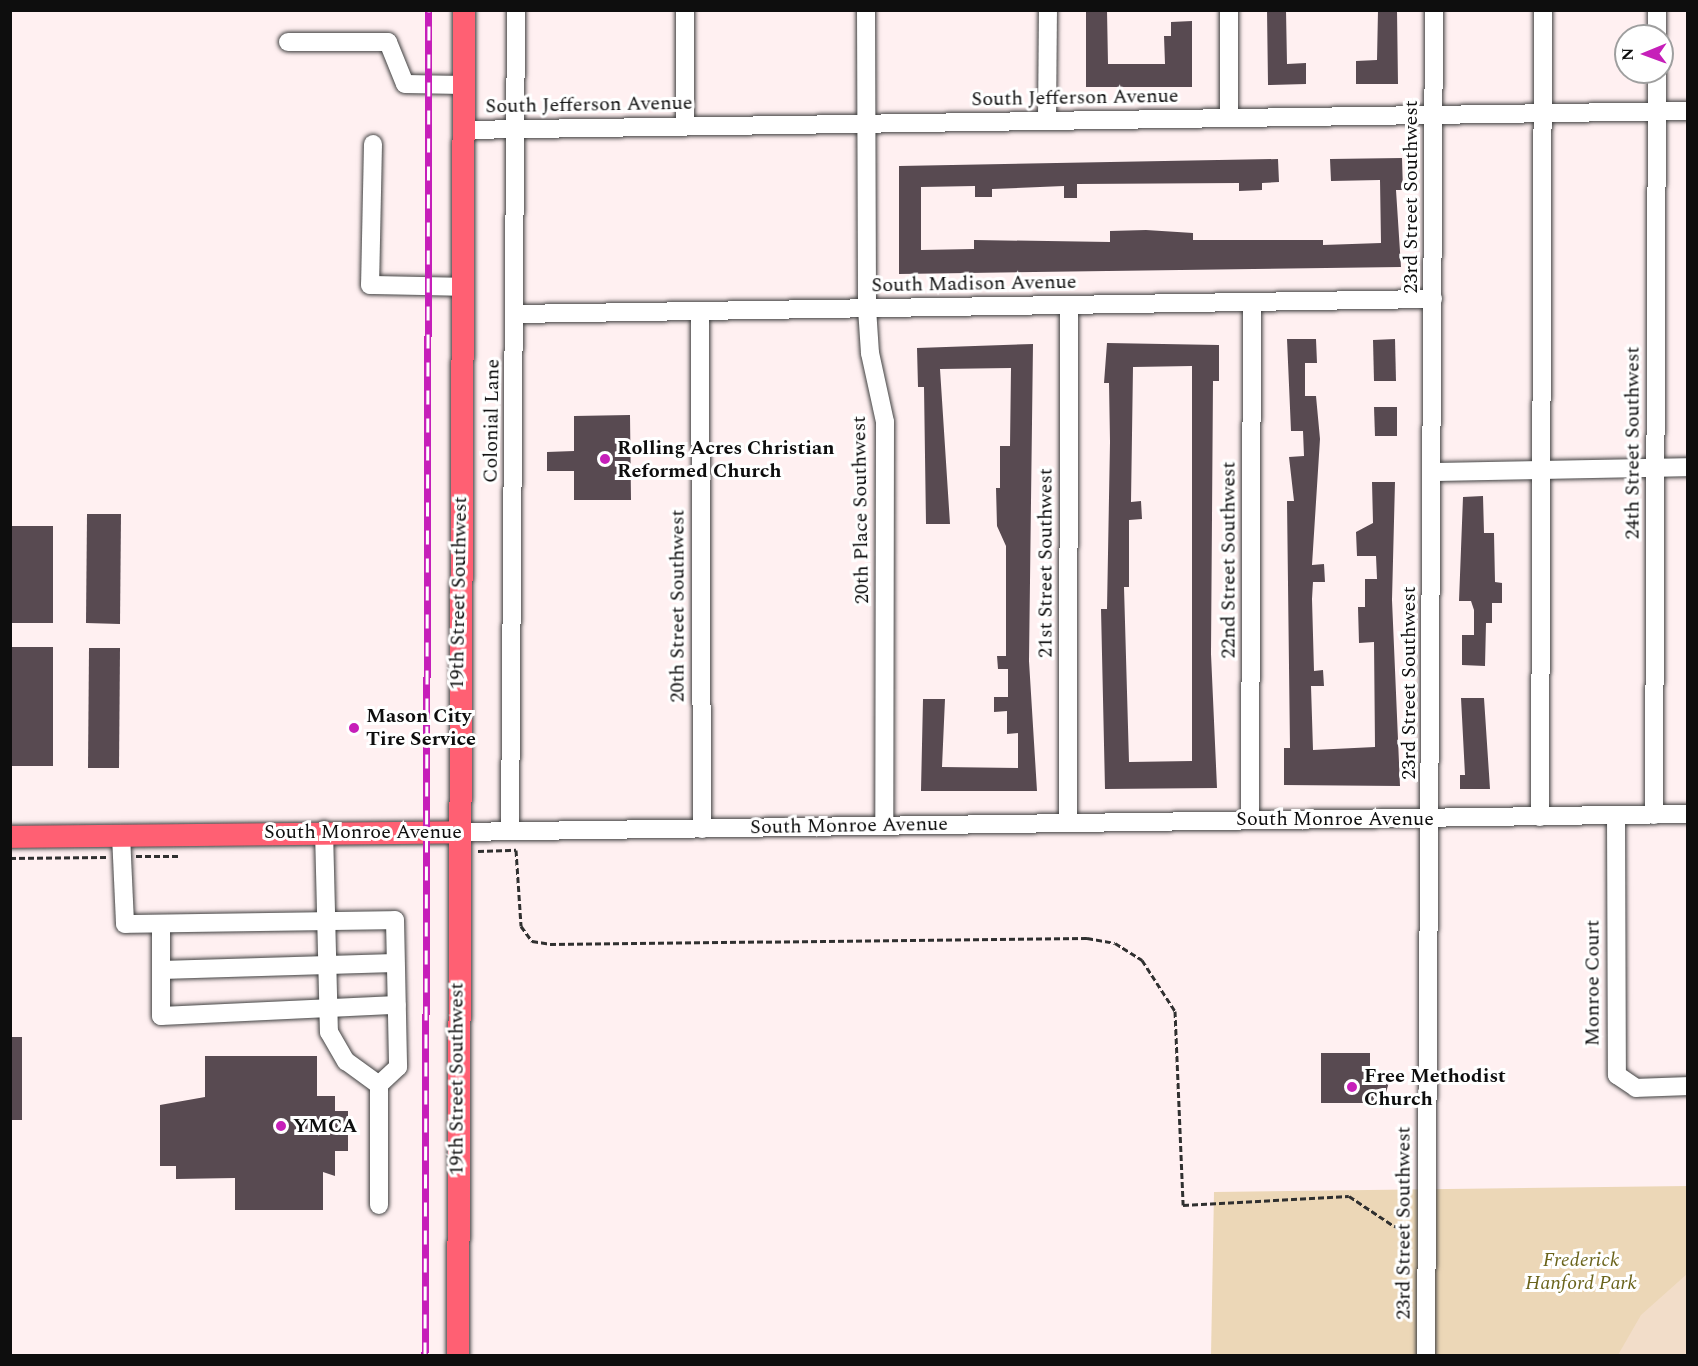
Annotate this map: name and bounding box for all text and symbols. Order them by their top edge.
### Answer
north arrow [1614,24,1674,84]
text: N [1616,48,1640,61]
street label: South Jefferson Avenue [971,84,1179,112]
street label: South Jefferson Avenue [485,91,693,119]
street label: 23rd Street Southwest [1399,100,1423,294]
street label: South Madison Avenue [871,270,1077,298]
street label: 24th Street Southwest [1621,346,1645,540]
street label: Colonial Lane [479,359,505,483]
street label: 20th Place Southwest [847,416,875,604]
place label: Rolling Acres Christian Reformed Church [617,436,835,483]
marker: Rolling Acres Christian Reformed Church [598,452,612,466]
street label: 22nd Street Southwest [1217,461,1241,659]
street label: 21st Street Southwest [1034,468,1058,658]
street label: 19th Street Southwest [445,496,473,690]
street label: 20th Street Southwest [666,509,690,703]
street label: 23rd Street Southwest [1397,586,1421,780]
place label: Mason City Tire Service [366,704,476,751]
marker: Mason City Tire Service [347,721,361,735]
street label: South Monroe Avenue [1236,807,1434,831]
street label: South Monroe Avenue [750,812,948,840]
street label: South Monroe Avenue [264,820,462,844]
street label: Monroe Court [1581,920,1605,1046]
street label: 19th Street Southwest [445,982,469,1176]
place label: Free Methodist Church [1364,1064,1506,1111]
marker: Free Methodist Church [1345,1080,1359,1094]
place label: YMCA [293,1114,357,1138]
marker: YMCA [274,1119,288,1133]
street label: 23rd Street Southwest [1392,1126,1416,1320]
park label: Frederick Hanford Park [1525,1248,1637,1295]

